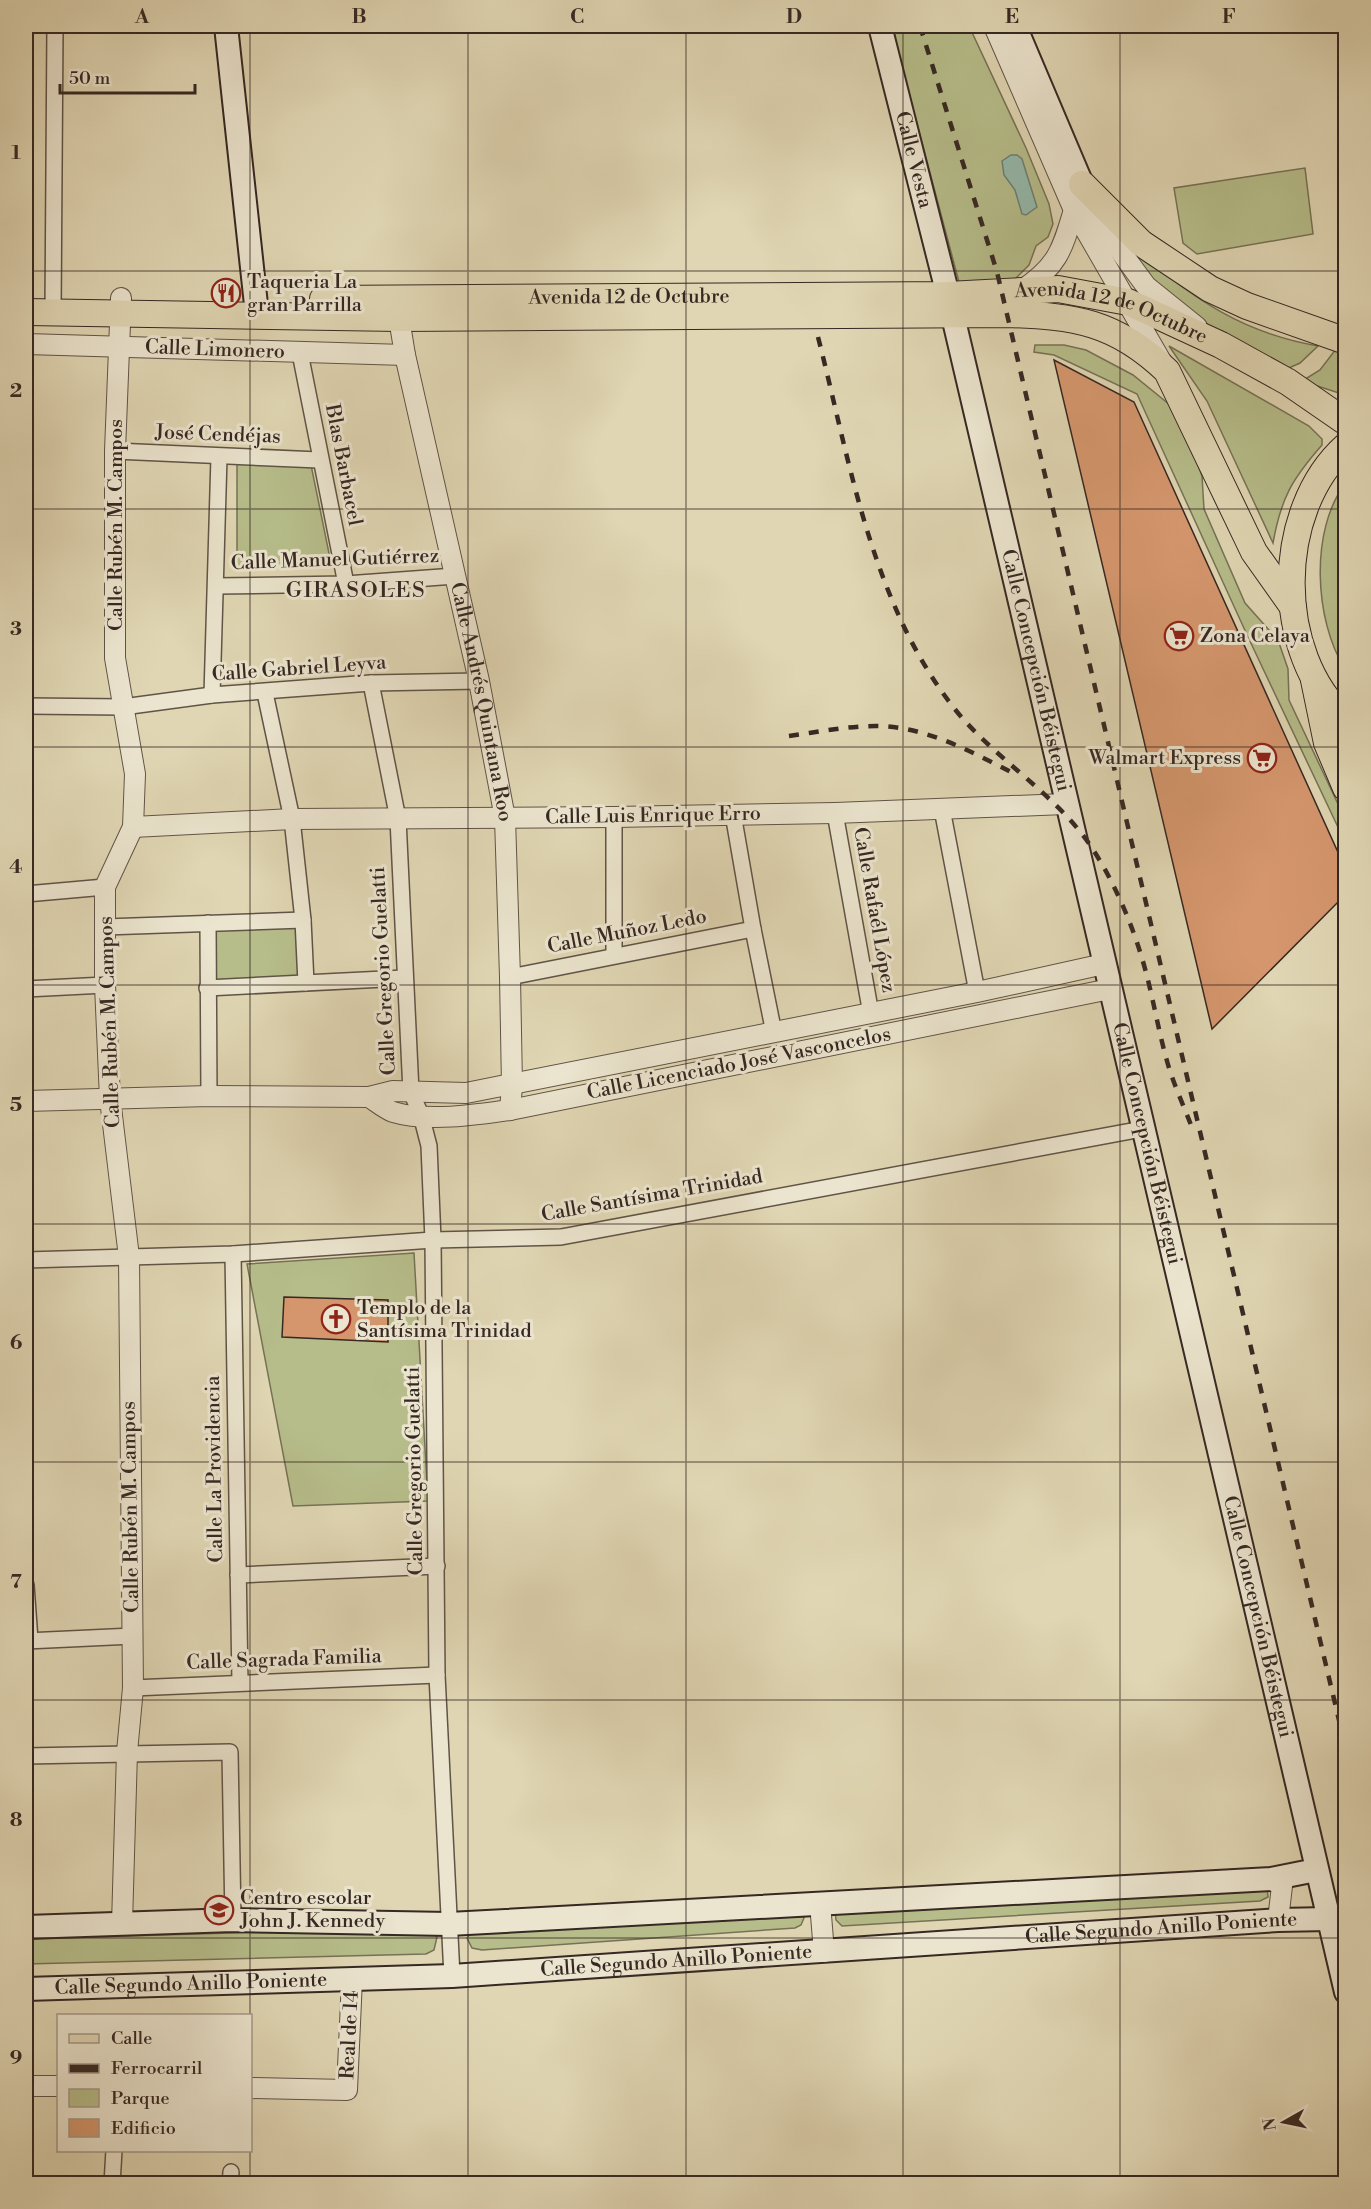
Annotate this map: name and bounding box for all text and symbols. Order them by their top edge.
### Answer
text: A [134,5,150,30]
text: B [351,5,367,30]
text: C [570,5,584,30]
text: D [786,5,802,30]
text: E [1005,5,1019,30]
text: F [1222,5,1236,30]
scale bar [60,57,195,95]
text: 50 m [69,67,111,90]
street label: Calle Vesta [890,109,938,212]
text: 1 [11,141,21,166]
place label: Taqueria La gran Parrilla [247,270,363,318]
street label: Avenida 12 de Octubre [1013,276,1211,350]
restaurant icon: Taqueria La gran Parrilla [210,277,242,309]
street label: Avenida 12 de Octubre [527,284,730,310]
street label: Calle Limonero [145,335,285,365]
text: 2 [10,379,22,404]
street label: Blas Barbacel [319,401,367,528]
street label: Calle Rubén M. Campos [104,419,129,631]
street label: José Cendéjas [154,420,281,450]
street label: Calle Manuel Gutiérrez [230,544,440,576]
street label: Calle Concepción Béistegui [996,547,1077,794]
district label: GIRASOLES [286,577,426,604]
street label: Calle Andrés Quintana Roo [444,580,518,824]
text: 3 [10,617,22,642]
supermarket icon: Zona Celaya [1163,620,1195,652]
place label: Zona Celaya [1200,624,1311,649]
street label: Calle Gabriel Leyva [211,650,388,688]
supermarket icon: Walmart Express [1246,742,1278,774]
place label: Walmart Express [1087,746,1241,771]
street label: Calle Luis Enrique Erro [545,802,761,830]
street label: Calle Rafaél López [847,825,901,995]
text: 4 [9,855,23,880]
street label: Calle Gregorio Guelatti [366,866,402,1076]
street label: Calle Muñoz Ledo [545,904,709,960]
street label: Calle Rubén M. Campos [94,916,126,1128]
street label: Calle Concepción Béistegui [1107,1020,1188,1267]
street label: Calle Licenciado José Vasconcelos [585,1022,893,1106]
text: 5 [10,1093,22,1118]
street label: Calle Santísima Trinidad [539,1164,765,1228]
place label: Templo de la Santísima Trinidad [357,1296,532,1344]
church icon: Templo de la Santísima Trinidad [320,1303,352,1335]
text: 6 [10,1331,23,1356]
street label: Calle Gregorio Guelatti [401,1366,429,1576]
street label: Calle La Providencia [201,1374,229,1563]
street label: Calle Rubén M. Campos [117,1401,145,1613]
street label: Calle Concepción Béistegui [1218,1493,1299,1741]
text: 7 [10,1570,22,1595]
street label: Calle Sagrada Familia [186,1644,383,1676]
text: 8 [10,1808,23,1833]
place label: Centro escolar John J. Kennedy [239,1886,385,1934]
school or university icon: Centro escolar John J. Kennedy [203,1894,235,1926]
street label: Calle Segundo Anillo Poniente [1024,1907,1297,1950]
street label: Calle Segundo Anillo Poniente [539,1939,813,1982]
street label: Calle Segundo Anillo Poniente [54,1967,328,2001]
street label: Real de 14 [335,1990,365,2080]
legend [57,2014,252,2152]
text: Calle [111,2027,152,2050]
text: 9 [10,2046,22,2071]
text: Ferrocarril [111,2057,203,2080]
text: Parque [111,2087,170,2110]
north arrow [1254,2092,1314,2152]
text: N [1259,2116,1281,2132]
text: Edificio [111,2117,176,2140]

